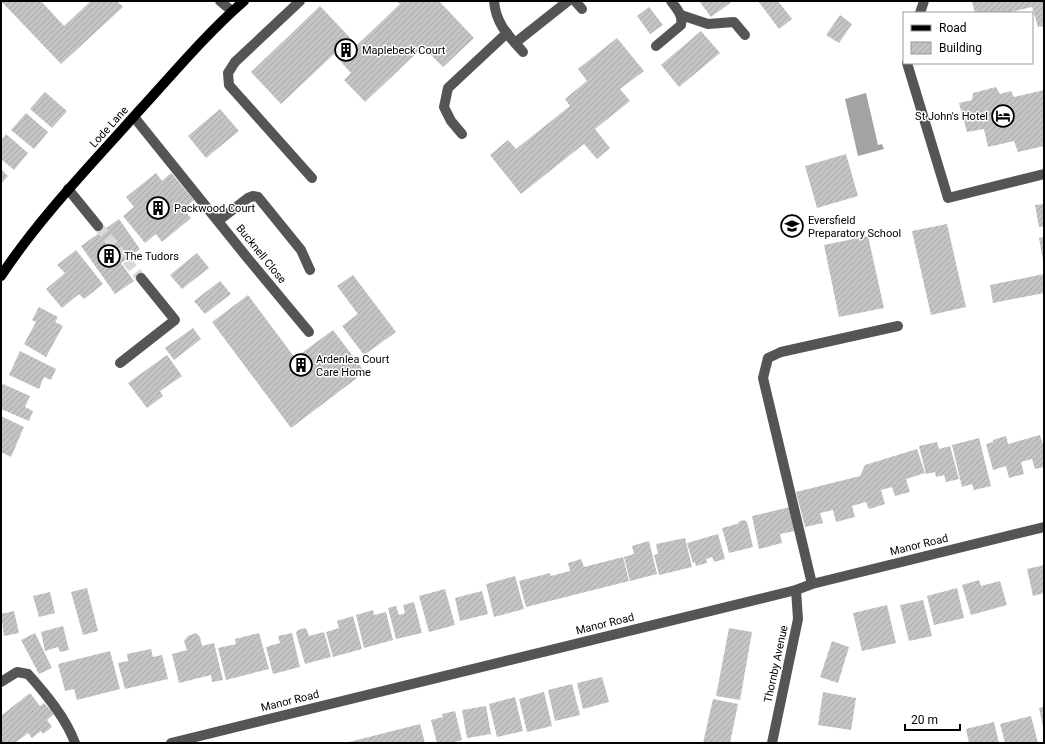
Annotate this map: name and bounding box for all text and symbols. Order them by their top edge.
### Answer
legend [903,12,1033,64]
text: Road [939,21,967,35]
building icon: Maplebeck Court [333,37,359,63]
text: Building [939,41,982,55]
place label: Maplebeck Court [362,44,446,57]
hotel icon: St John's Hotel [990,103,1016,129]
street label: Lode Lane [87,104,131,150]
place label: St John's Hotel [915,110,988,123]
building icon: Packwood Court [145,195,171,221]
place label: Packwood Court [174,202,255,215]
school or university icon: Eversfield Preparatory School [779,213,805,239]
place label: Eversfield Preparatory School [808,214,901,240]
street label: Bucknell Close [233,222,289,286]
building icon: The Tudors [96,243,122,269]
place label: The Tudors [124,250,179,263]
building icon: Ardenlea Court Care Home [288,352,314,378]
place label: Ardenlea Court Care Home [316,353,390,379]
street label: Manor Road [888,531,950,559]
street label: Manor Road [574,610,636,638]
street label: Thornby Avenue [761,624,791,704]
street label: Manor Road [259,687,321,715]
scale bar [905,706,960,732]
text: 20 m [911,713,938,727]

